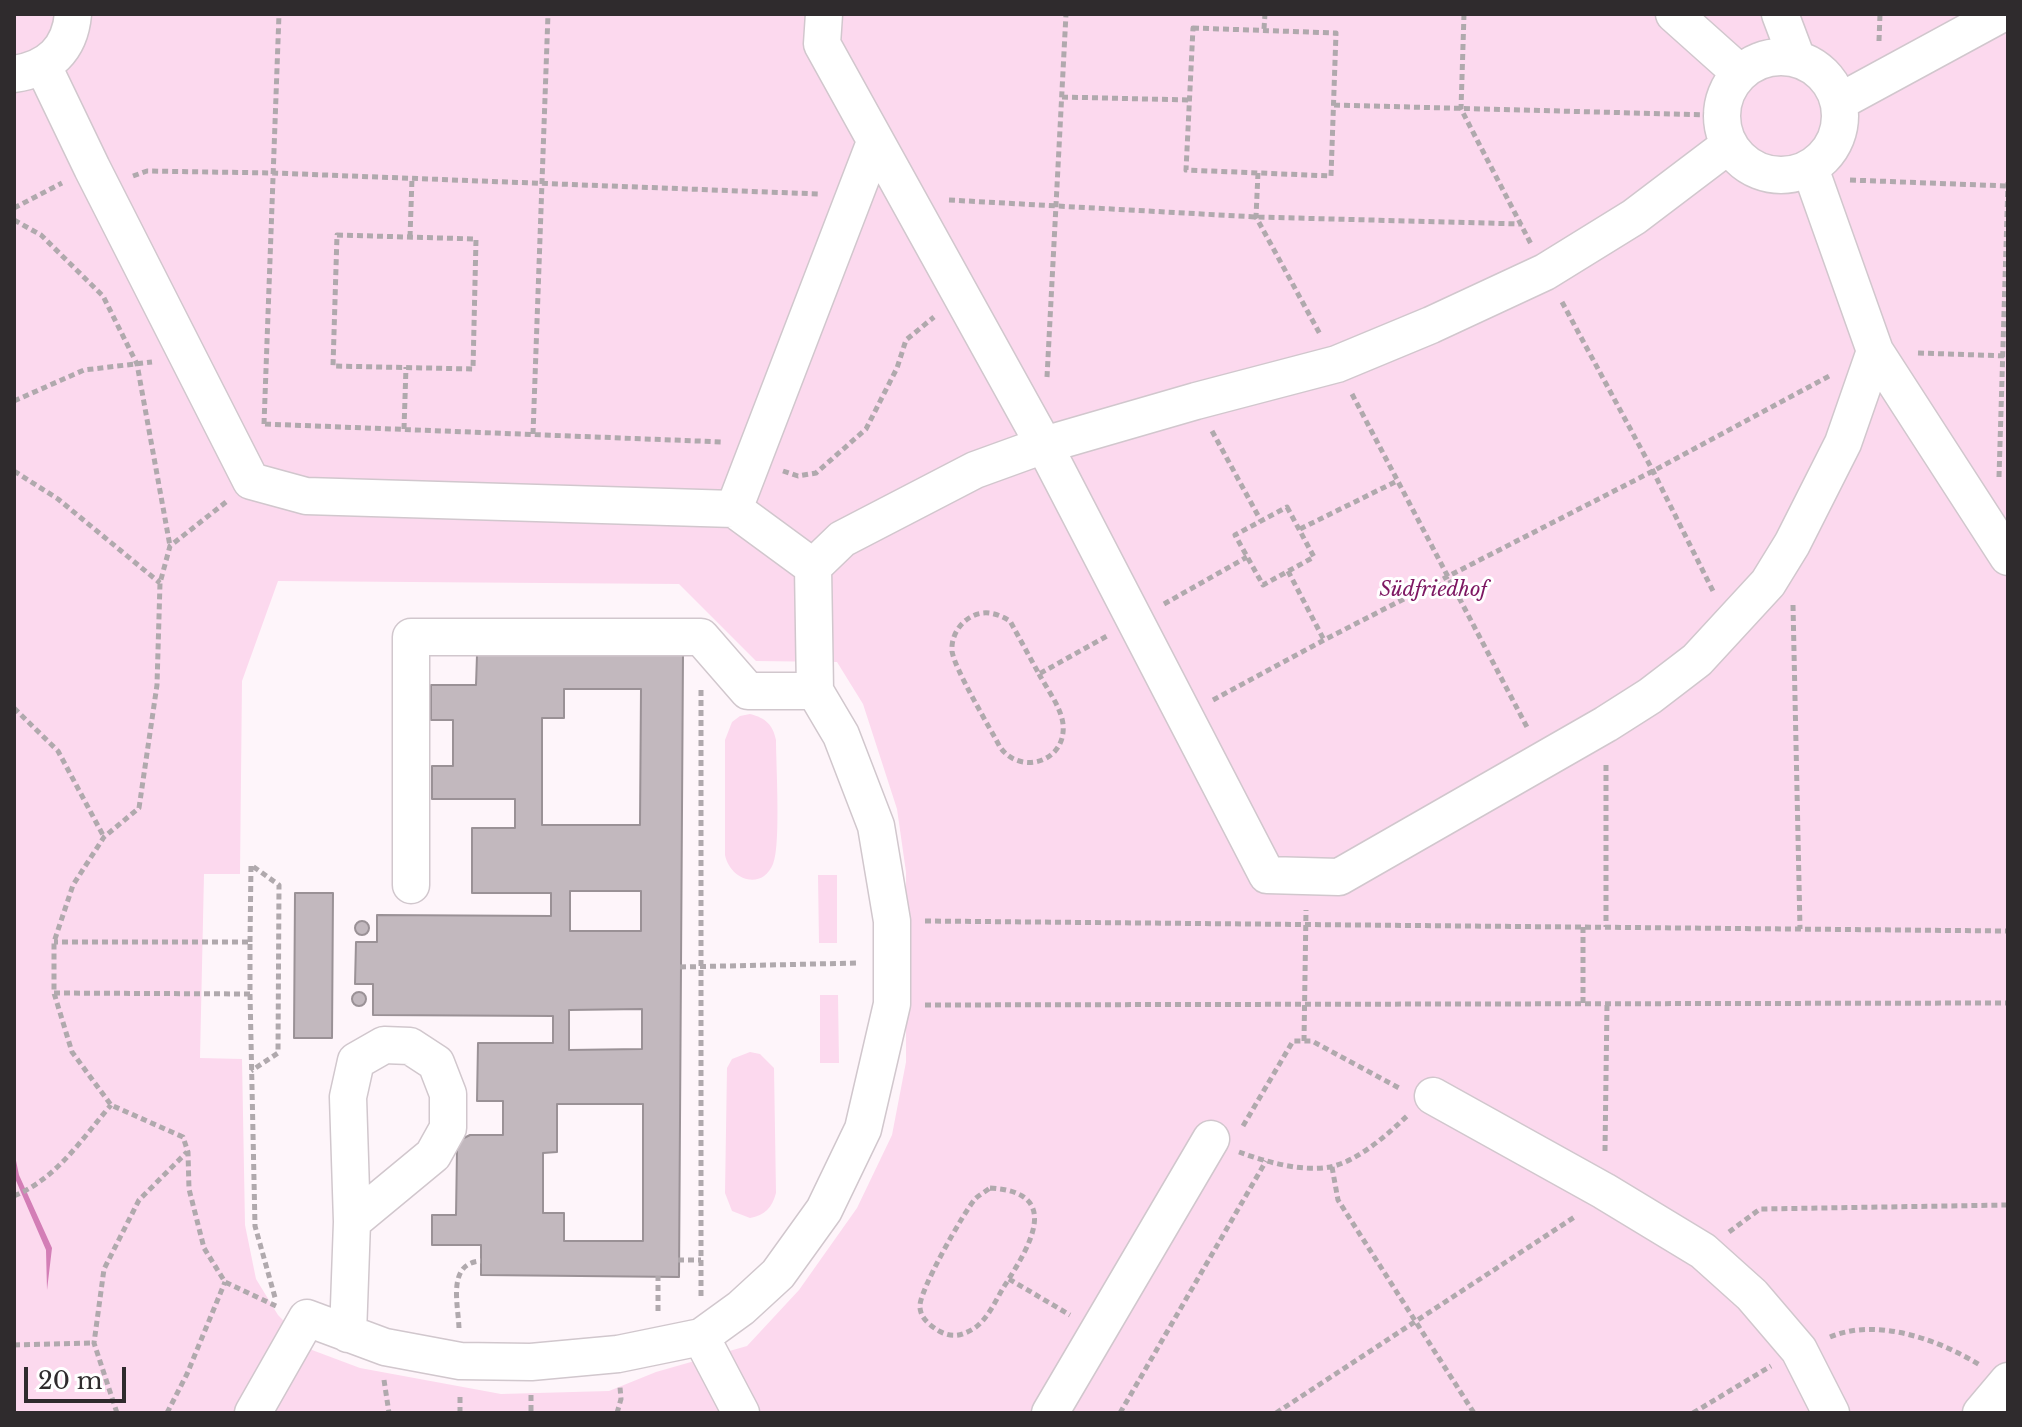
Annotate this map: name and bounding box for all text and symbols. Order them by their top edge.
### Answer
park label: Südfriedhof [1379,578,1487,602]
scale bar [28,1351,130,1401]
text: 20 m [38,1366,103,1395]

